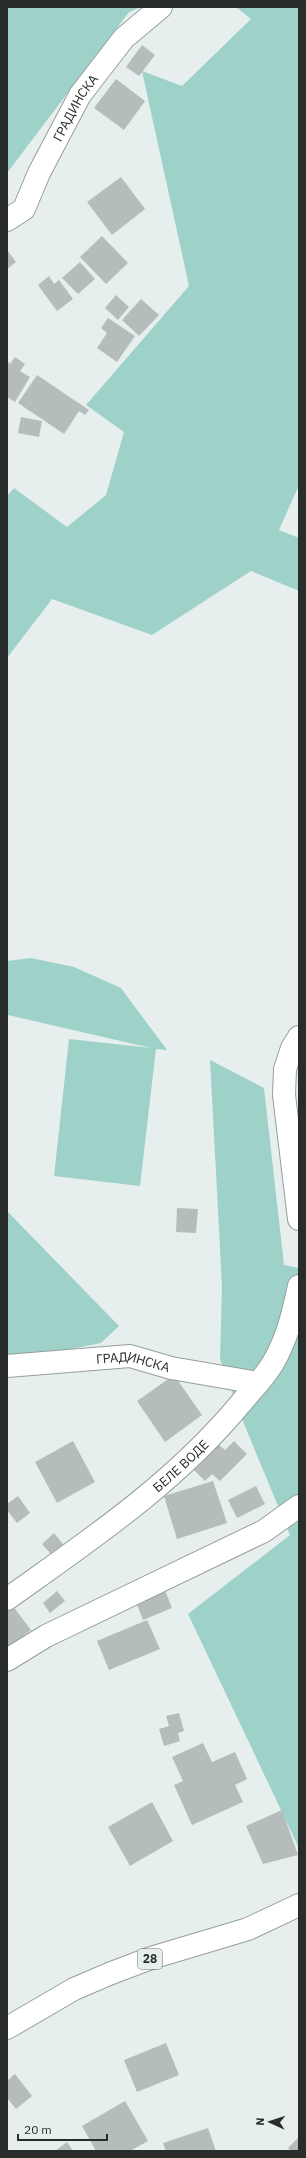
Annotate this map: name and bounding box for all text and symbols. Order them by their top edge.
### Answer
street label: ГРАДИНСКА [49,70,102,144]
street label: ГРАДИНСКА [95,1348,172,1376]
street label: БЕЛЕ ВОДЕ [149,1436,212,1496]
road number: 28 [138,1949,162,1969]
north arrow [250,2102,290,2142]
scale bar [18,2116,107,2142]
text: N [253,2117,267,2126]
text: 20 m [24,2122,52,2137]

